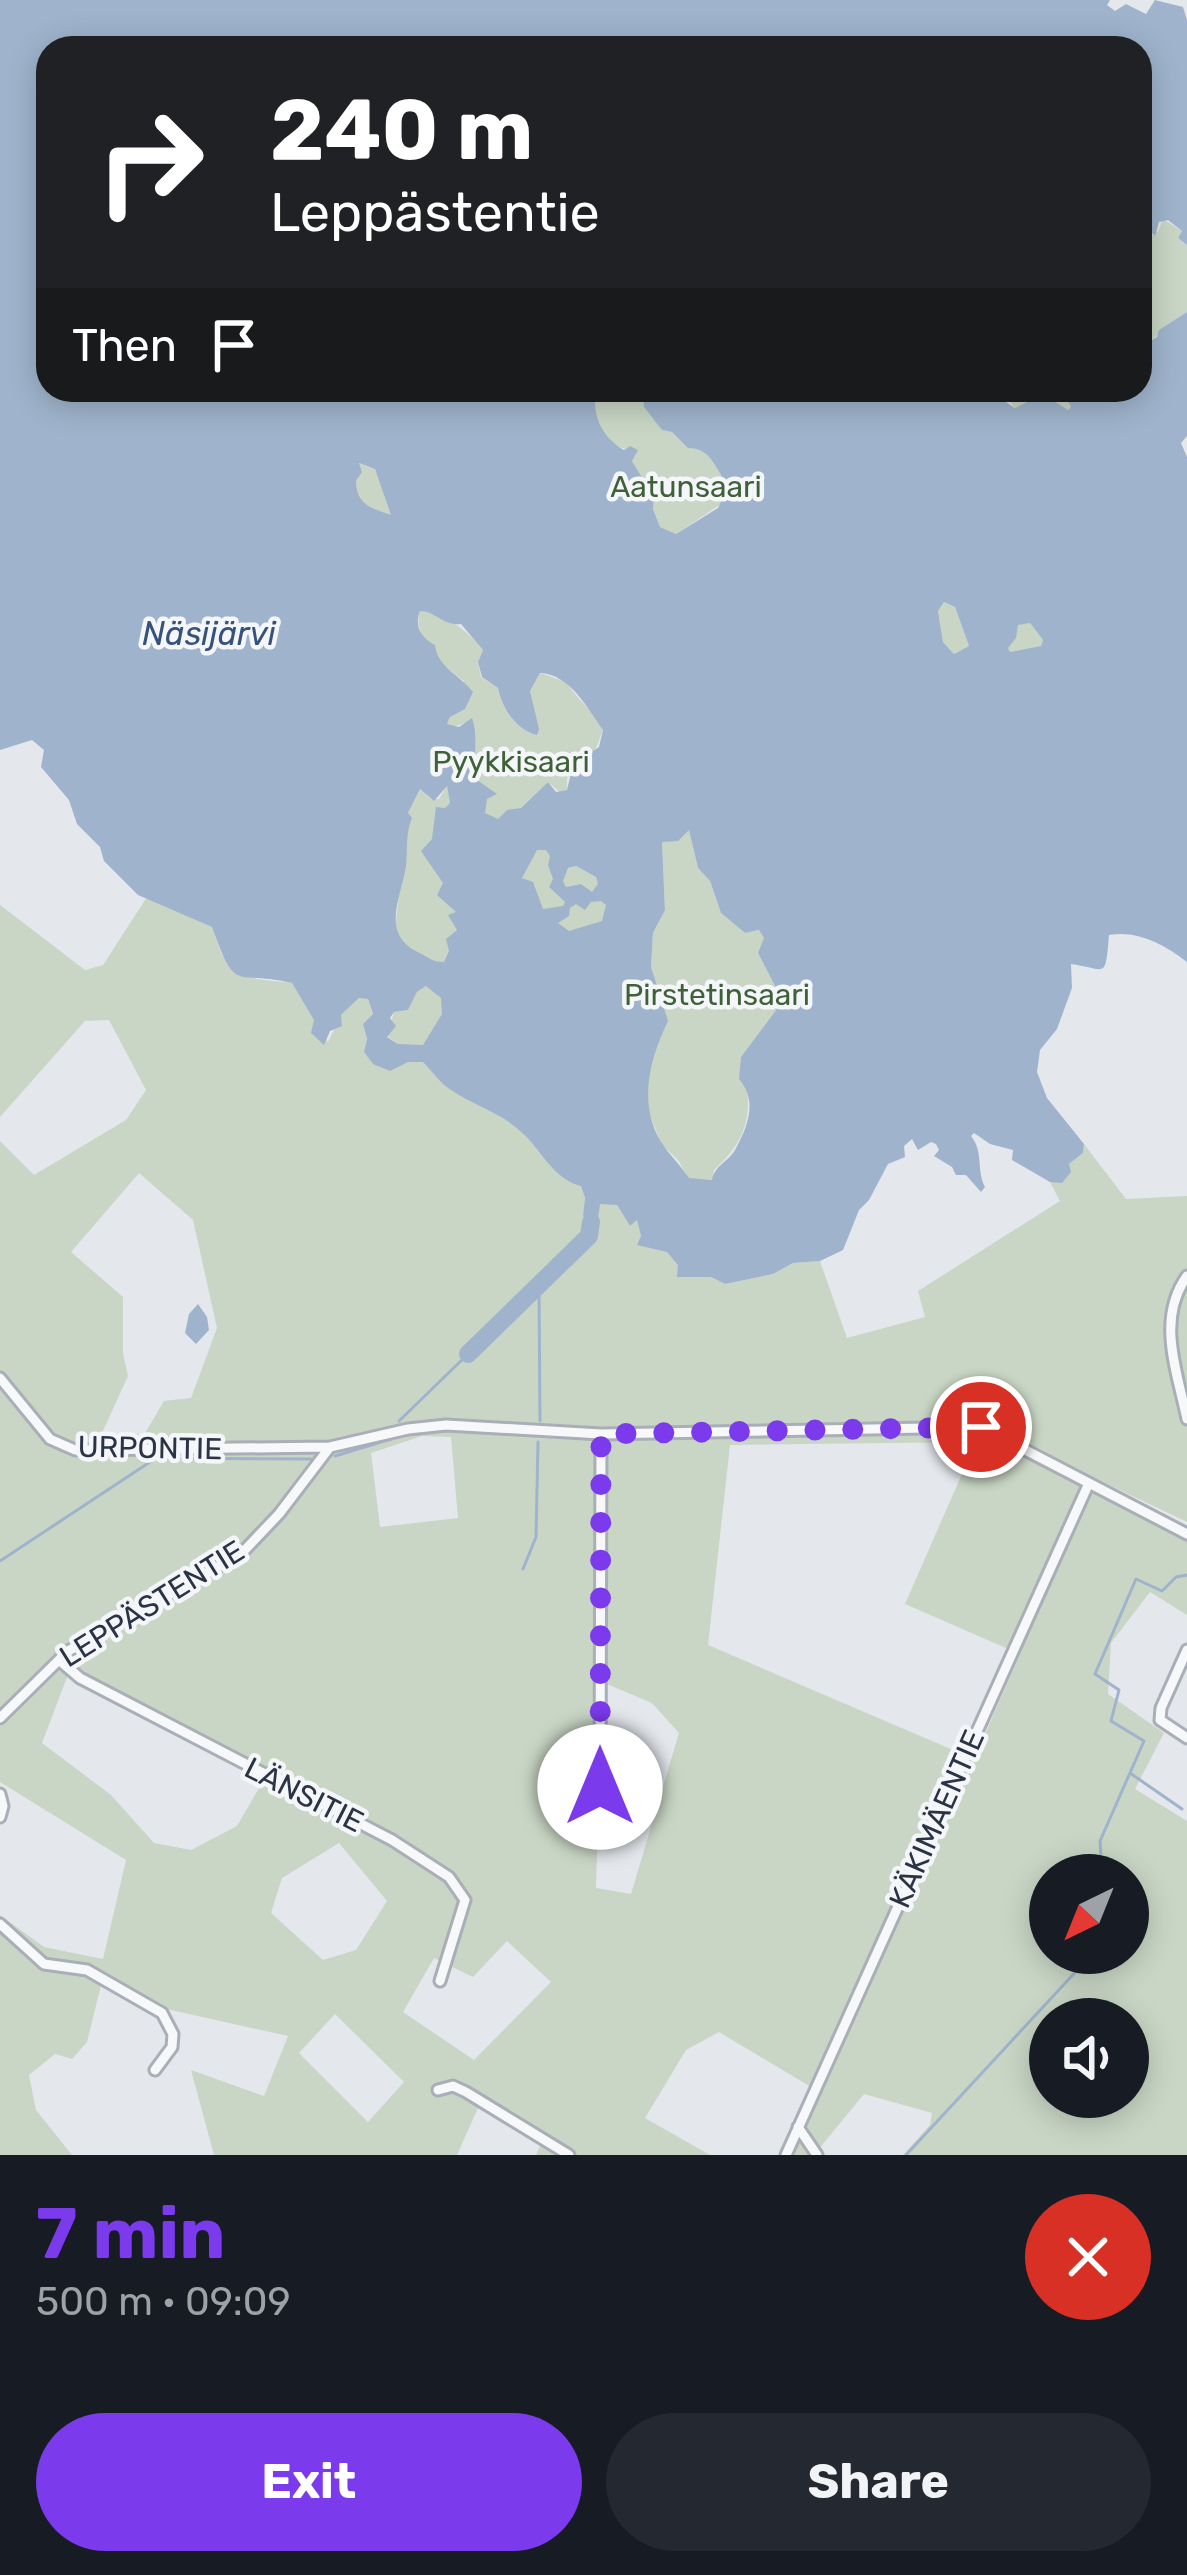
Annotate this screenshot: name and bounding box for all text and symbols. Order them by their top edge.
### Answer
text: 240 m [270,80,534,180]
icon: right [72,84,228,240]
text: Leppästentie [270,181,600,245]
icon: arrive [201,312,267,378]
text: Then [72,319,177,372]
park label: Aatunsaari [610,469,762,505]
water label: Näsijärvi [142,614,277,653]
park label: Pyykkisaari [432,744,590,780]
park label: Pirstetinsaari [624,977,810,1013]
pin [930,1376,1032,1478]
icon: arrive [948,1394,1014,1460]
street label: URPONTIE [77,1429,223,1467]
street label: LEPPÄSTENTIE [53,1533,251,1675]
position arrow [537,1724,663,1850]
street label: KÄKIMÄENTIE [882,1724,992,1914]
street label: LÄNSITIE [239,1750,369,1840]
north arrow [1029,1854,1149,1974]
map controls [1029,1854,1149,2118]
button: sound [1029,1998,1149,2118]
text: 7 min [36,2191,225,2276]
button: close [1025,2194,1151,2320]
text: 500 m · 09:09 [36,2279,291,2325]
button: Exit [36,2413,582,2551]
button: Share [606,2413,1151,2551]

